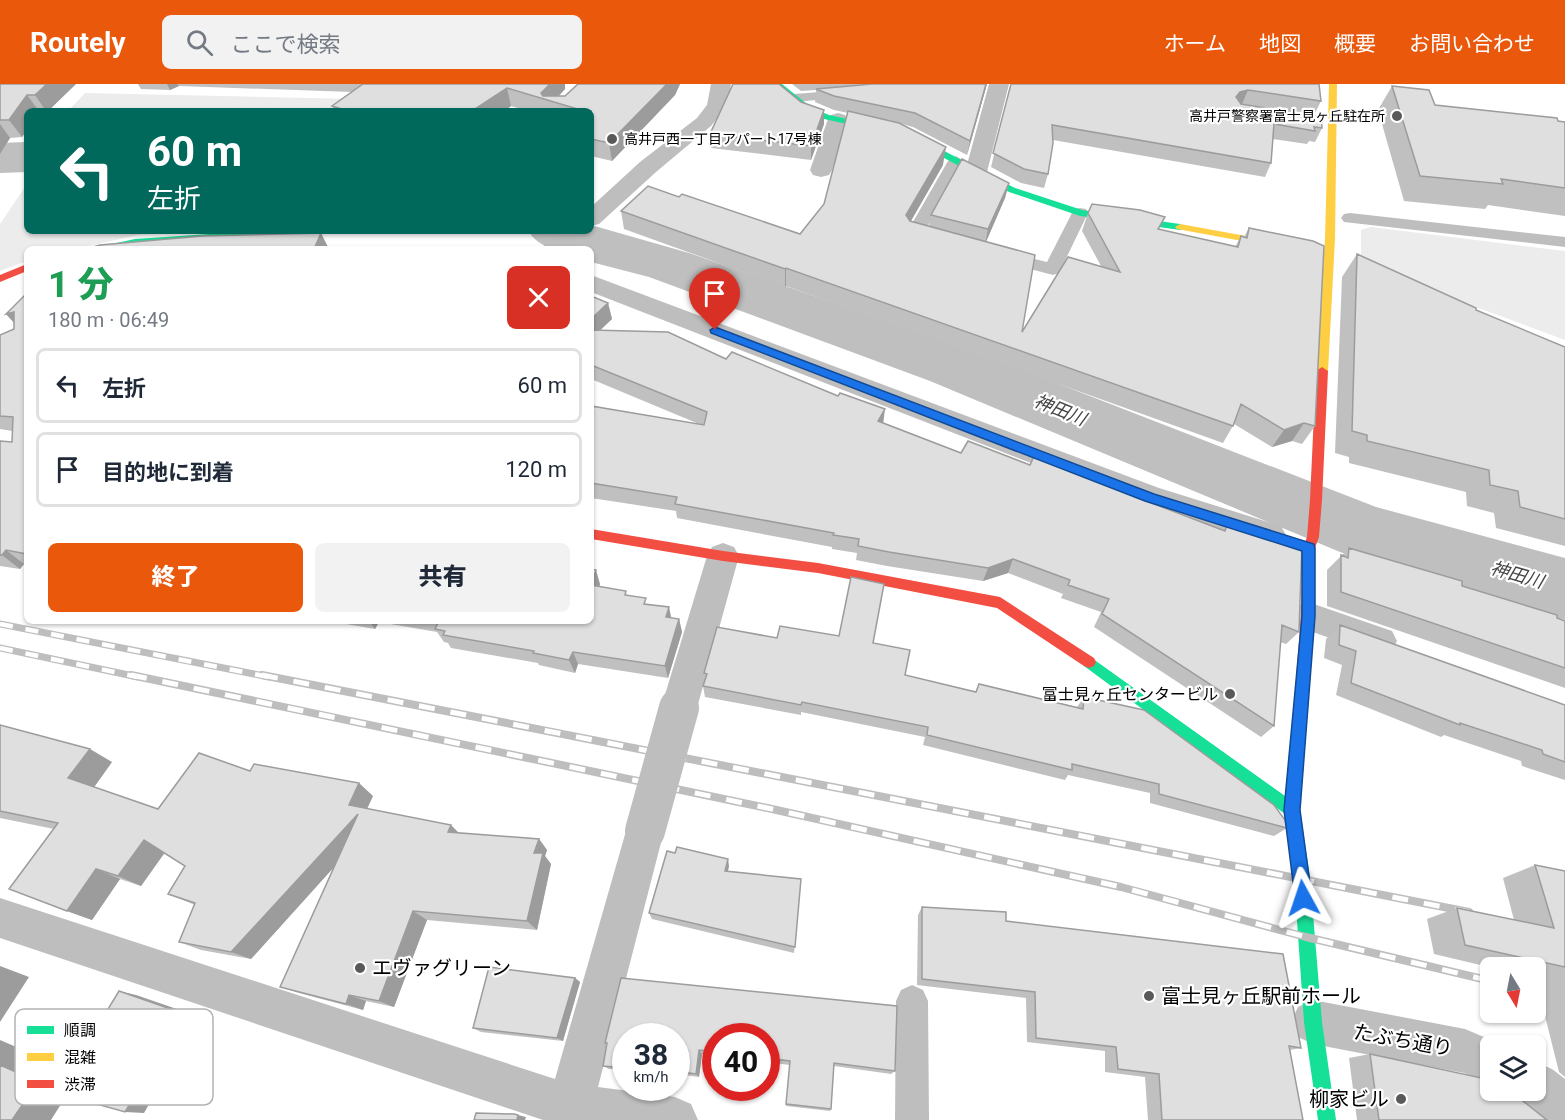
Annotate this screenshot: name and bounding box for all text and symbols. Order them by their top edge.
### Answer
search box [162,15,582,69]
text: Routely [30,26,126,59]
icon: search [183,26,216,59]
text: ここで検索 [231,32,341,57]
text: ホーム [1164,32,1226,56]
text: 地図 [1259,32,1301,56]
text: 概要 [1334,32,1376,56]
text: お問い合わせ [1409,32,1535,56]
place label: 高井戸警察署富士見ヶ丘駐在所 [1189,108,1385,124]
marker: 高井戸警察署富士見ヶ丘駐在所 [1390,109,1404,123]
text: 60 m [147,127,242,176]
place label: 高井戸西一丁目アパート17号棟 [624,131,821,147]
icon: left [48,132,126,210]
marker: 高井戸西一丁目アパート17号棟 [605,132,619,146]
text: 左折 [147,183,201,215]
text: 1 分 [48,264,114,306]
button: close [507,266,570,329]
pin [689,268,740,330]
icon: arrive [698,277,731,310]
text: 180 m · 06:49 [48,308,169,332]
icon: left [51,369,84,402]
text: 60 m [518,373,567,398]
text: 左折 [102,376,146,401]
water label: 神田川 [1031,390,1091,430]
icon: arrive [51,453,84,486]
text: 120 m [505,457,567,482]
text: 目的地に到着 [102,460,234,485]
button: 終了 [48,543,303,612]
button: 共有 [315,543,570,612]
water label: 神田川 [1488,557,1548,593]
place label: 富士見ヶ丘センタービル [1042,685,1218,704]
marker: 富士見ヶ丘センタービル [1223,687,1237,701]
position arrow [1271,866,1335,930]
place label: エヴァグリーン [372,956,511,980]
north arrow [1480,957,1546,1023]
map controls [1480,957,1546,1101]
marker: エヴァグリーン [353,961,367,975]
place label: 富士見ヶ丘駅前ホール [1161,984,1361,1008]
marker: 富士見ヶ丘駅前ホール [1142,989,1156,1003]
legend [15,1009,213,1105]
street label: たぶち通り [1352,1019,1454,1061]
text: 順調 [64,1021,96,1040]
speed limit sign: 40 [702,1023,780,1101]
button: layers [1480,1035,1546,1101]
text: 38 [634,1037,668,1072]
text: 混雑 [64,1048,96,1067]
text: km/h [633,1068,669,1086]
text: 渋滞 [64,1075,96,1094]
place label: 柳家ビル [1309,1087,1389,1111]
marker: 柳家ビル [1394,1092,1408,1106]

